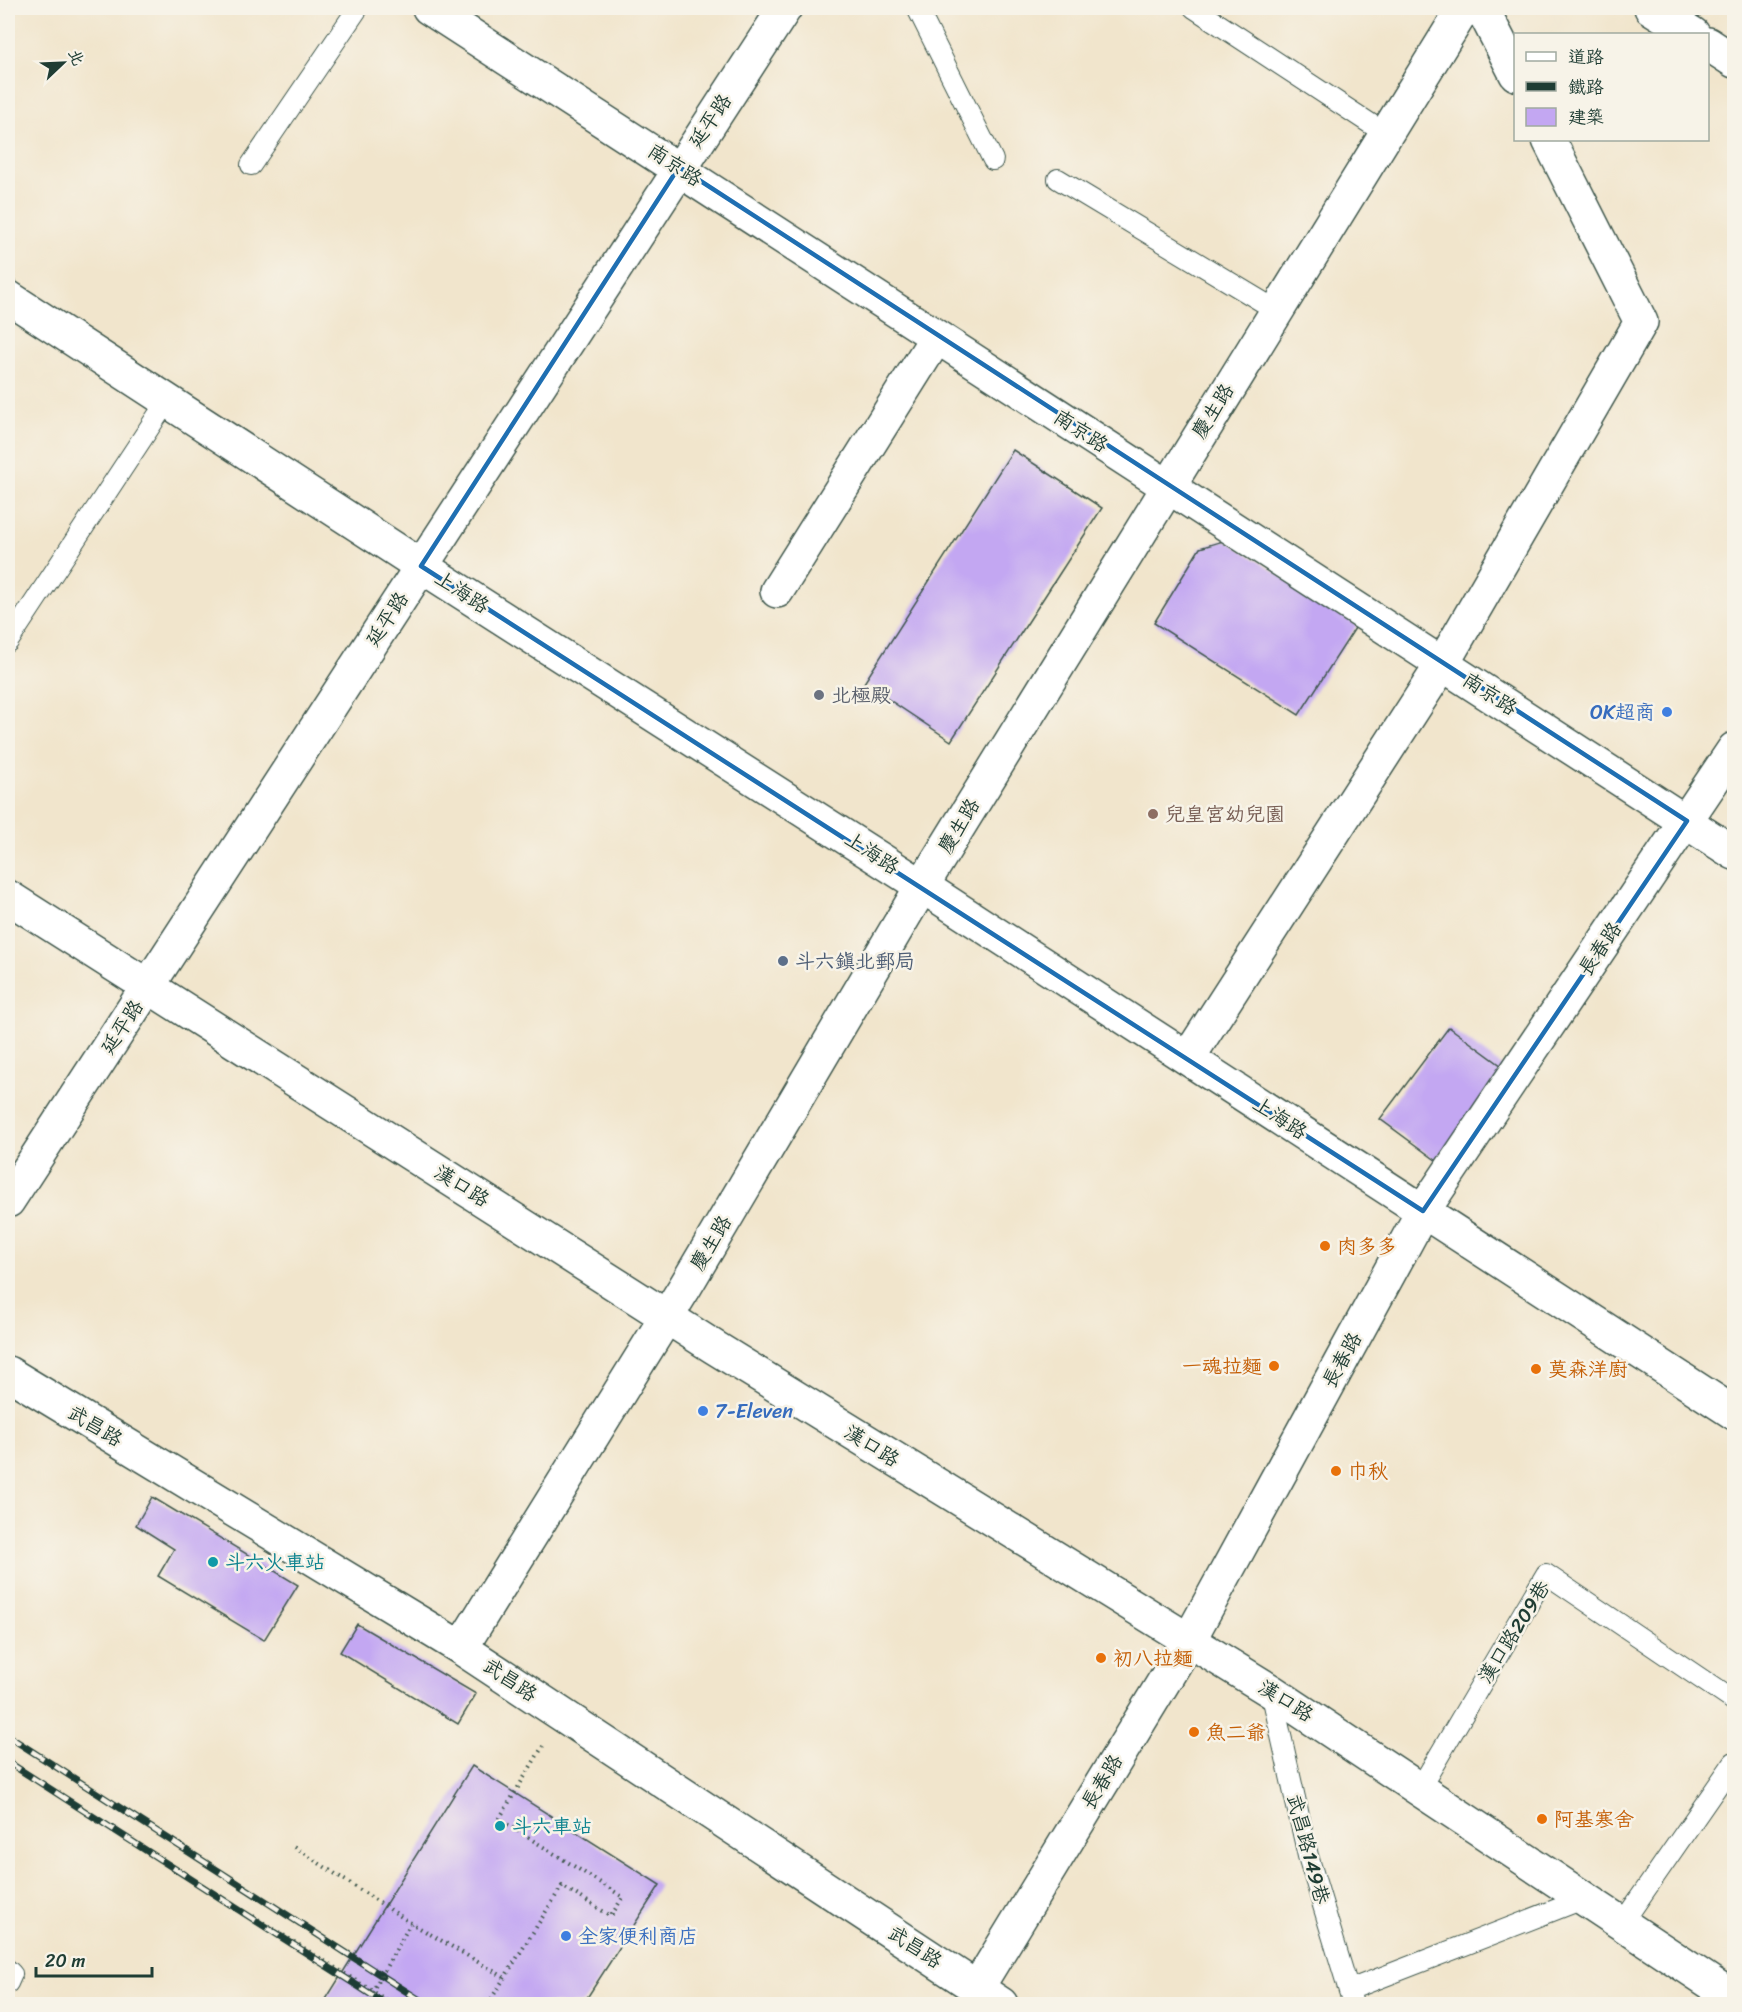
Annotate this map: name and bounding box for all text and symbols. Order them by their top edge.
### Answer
north arrow [33,33,93,93]
legend [1514,33,1709,141]
text: 道路 [1568,41,1604,73]
text: 北 [60,44,93,70]
text: 鐵路 [1568,71,1604,103]
street label: 延平路 [679,86,742,156]
text: 建築 [1568,101,1604,133]
street label: 南京路 [640,134,711,197]
street label: 慶生路 [1182,375,1244,446]
street label: 南京路 [1046,400,1117,463]
street label: 上海路 [427,561,498,624]
street label: 延平路 [356,583,419,654]
street label: 南京路 [1455,663,1526,726]
place label: 北極殿 [831,678,891,713]
marker: 北極殿 [812,688,826,702]
place label: OK超商 [1590,695,1655,730]
marker: OK超商 [1660,705,1674,719]
street label: 慶生路 [929,790,990,861]
place label: 兒皇宮幼兒園 [1165,797,1285,832]
marker: 兒皇宮幼兒園 [1146,807,1160,821]
street label: 上海路 [837,822,908,885]
street label: 長春路 [1569,914,1632,984]
place label: 斗六鎮北郵局 [795,944,915,979]
marker: 斗六鎮北郵局 [776,954,790,968]
street label: 延平路 [91,991,154,1062]
street label: 上海路 [1245,1087,1316,1150]
street label: 漢口路 [427,1155,498,1217]
street label: 慶生路 [681,1207,742,1278]
place label: 肉多多 [1337,1229,1397,1264]
marker: 肉多多 [1318,1239,1332,1253]
street label: 長春路 [1312,1324,1372,1395]
place label: 一魂拉麵 [1182,1349,1262,1384]
place label: 莫森洋廚 [1548,1352,1628,1387]
marker: 一魂拉麵 [1267,1359,1281,1373]
marker: 莫森洋廚 [1529,1362,1543,1376]
place label: 7-Eleven [715,1394,793,1429]
street label: 武昌路 [60,1396,131,1457]
marker: 7-Eleven [696,1404,710,1418]
street label: 漢口路 [837,1415,908,1477]
place label: 巾秋 [1348,1454,1388,1489]
marker: 巾秋 [1329,1464,1343,1478]
place label: 斗六火車站 [225,1545,325,1580]
marker: 斗六火車站 [206,1555,220,1569]
street label: 漢口路209巷 [1468,1573,1560,1691]
place label: 初八拉麵 [1113,1641,1193,1676]
street label: 武昌路 [475,1649,545,1712]
marker: 初八拉麵 [1094,1651,1108,1665]
street label: 漢口路 [1251,1670,1322,1732]
place label: 魚二爺 [1206,1715,1266,1750]
marker: 魚二爺 [1187,1725,1201,1739]
street label: 長春路 [1072,1746,1133,1817]
street label: 武昌路149巷 [1276,1790,1340,1909]
place label: 阿基寒舍 [1554,1802,1634,1837]
place label: 斗六車站 [512,1809,592,1844]
marker: 阿基寒舍 [1535,1812,1549,1826]
marker: 斗六車站 [493,1819,507,1833]
street label: 武昌路 [880,1916,951,1979]
place label: 全家便利商店 [578,1919,698,1954]
marker: 全家便利商店 [559,1929,573,1943]
scale bar [36,1940,152,1978]
text: 20 m [45,1945,85,1977]

